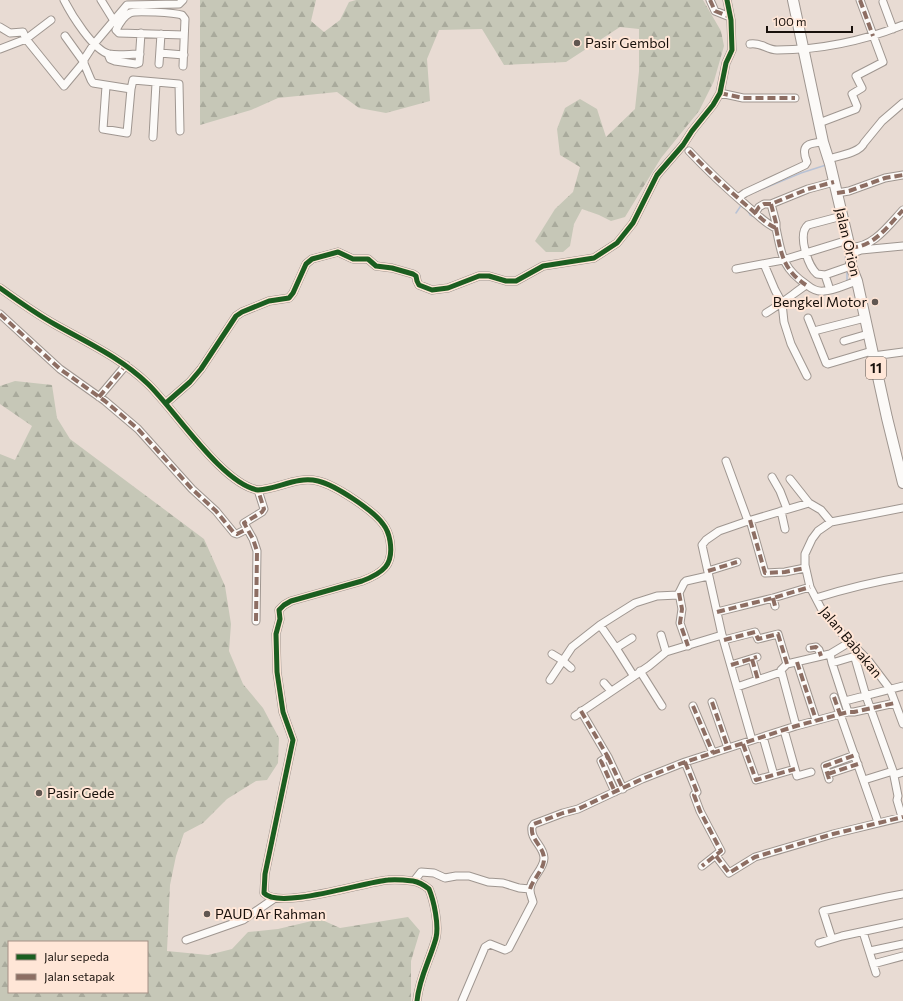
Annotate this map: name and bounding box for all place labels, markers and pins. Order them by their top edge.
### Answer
place label: Pasir Gembol [585,34,669,51]
marker: Pasir Gembol [572,38,582,48]
place label: Bengkel Motor [773,293,867,310]
marker: Bengkel Motor [870,297,880,307]
place label: Pasir Gede [47,784,114,801]
marker: Pasir Gede [34,788,44,798]
place label: PAUD Ar Rahman [215,905,326,922]
marker: PAUD Ar Rahman [202,909,212,919]

